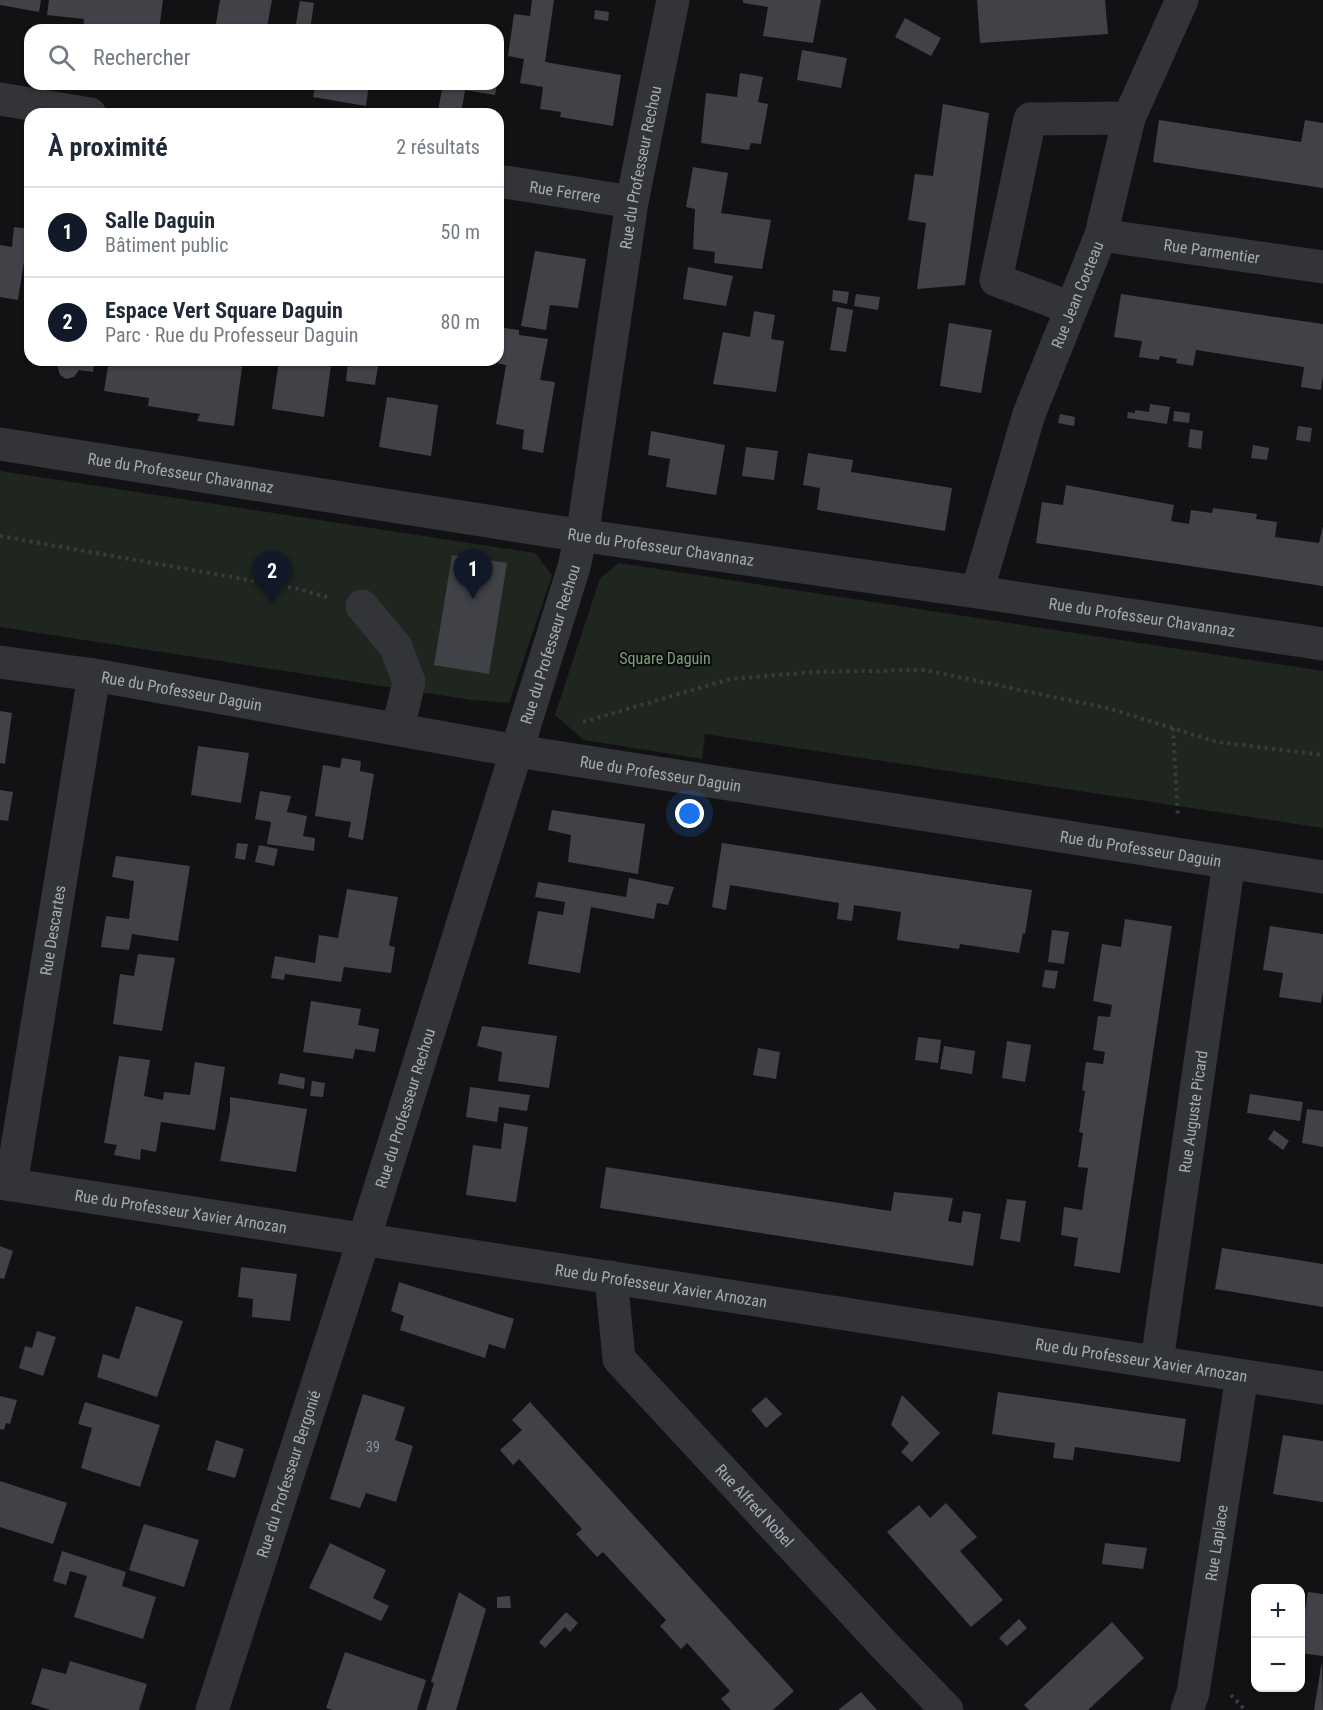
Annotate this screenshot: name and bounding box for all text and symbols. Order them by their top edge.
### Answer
search box [24,24,504,90]
icon: search [45,41,78,74]
text: Rechercher [93,45,190,70]
street label: Rue du Professeur Rechou [616,84,665,251]
text: À proximité [48,132,168,162]
text: 2 résultats [396,135,480,159]
street label: Rue Ferrere [528,177,602,207]
text: Salle Daguin [105,208,215,233]
text: 1 [62,220,73,244]
text: 50 m [441,220,480,244]
text: Bâtiment public [105,233,228,257]
street label: Rue Parmentier [1163,235,1261,268]
street label: Rue Jean Cocteau [1047,239,1108,351]
text: Espace Vert Square Daguin [105,298,343,323]
text: 2 [62,310,73,334]
text: 80 m [441,310,480,334]
text: Parc · Rue du Professeur Daguin [105,323,358,347]
street label: Rue du Professeur Chavannaz [86,449,275,497]
street label: Rue du Professeur Chavannaz [567,525,755,570]
pin: 1 [454,550,492,599]
pin: 2 [252,552,292,601]
street label: Rue du Professeur Rechou [516,562,584,726]
street label: Rue du Professeur Chavannaz [1047,594,1236,641]
park label: Square Daguin [619,649,711,668]
street label: Rue du Professeur Daguin [100,667,264,715]
street label: Rue du Professeur Daguin [579,752,742,796]
your location [675,799,704,828]
street label: Rue du Professeur Daguin [1059,827,1223,871]
street label: Rue Descartes [36,884,70,977]
street label: Rue du Professeur Rechou [372,1026,439,1190]
street label: Rue Auguste Picard [1175,1049,1212,1174]
street label: Rue du Professeur Xavier Arnozan [73,1186,288,1237]
street label: Rue du Professeur Xavier Arnozan [554,1260,768,1312]
street label: Rue du Professeur Xavier Arnozan [1034,1335,1249,1386]
street label: Rue du Professeur Bergonié [253,1388,325,1560]
house number: 39 [366,1439,380,1455]
street label: Rue Alfred Nobel [711,1460,797,1551]
street label: Rue Laplace [1201,1503,1232,1582]
map controls [1251,1584,1305,1692]
button: + [1251,1584,1305,1638]
button: − [1251,1638,1305,1692]

